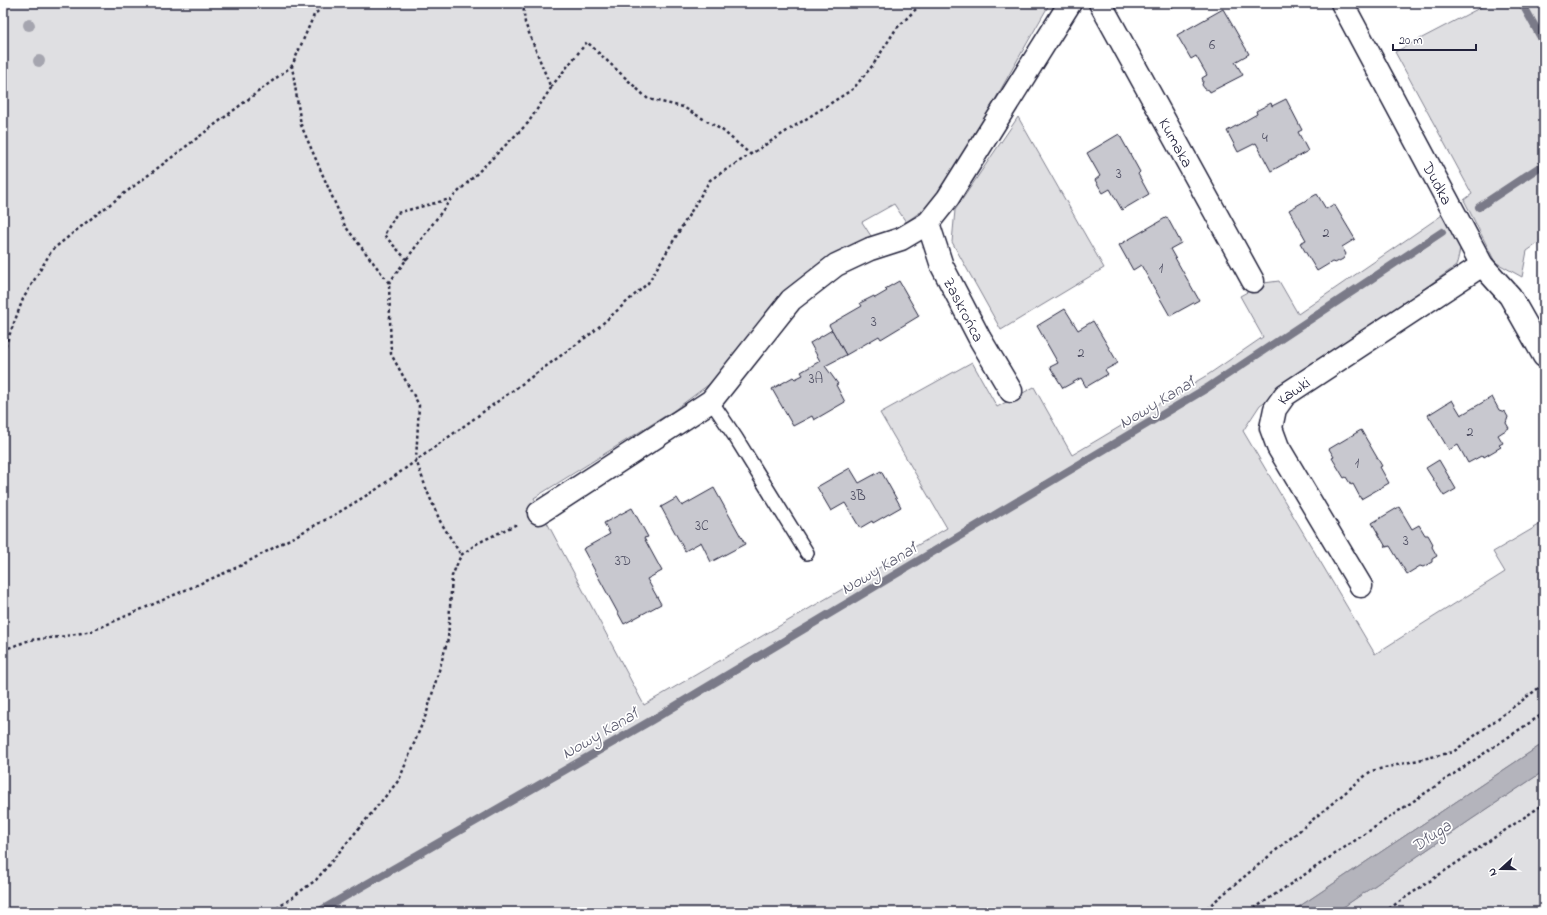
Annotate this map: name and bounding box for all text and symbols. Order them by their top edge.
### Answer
scale bar [1393,26,1476,52]
text: 20 m [1399,32,1422,50]
house number: 6 [1209,35,1215,56]
street label: Kumaka [1151,114,1198,173]
house number: 4 [1262,128,1268,149]
street label: Dudka [1415,157,1458,210]
house number: 3 [1116,164,1122,185]
house number: 2 [1323,223,1330,244]
house number: 1 [1159,258,1164,279]
street label: Zaskrońca [936,274,990,347]
house number: 3 [871,312,877,333]
house number: 2 [1078,343,1085,364]
house number: 3A [809,369,823,390]
water label: Nowy Kanał [1114,369,1202,436]
street label: Kawki [1272,371,1316,410]
house number: 2 [1467,422,1474,443]
house number: 1 [1355,453,1360,474]
house number: 3B [850,486,866,507]
house number: 3C [695,516,709,537]
house number: 3 [1403,531,1409,552]
water label: Nowy Kanał [836,535,924,602]
house number: 3D [615,551,631,572]
water label: Nowy Kanał [557,701,646,767]
water label: Długa [1407,813,1458,859]
north arrow [1481,849,1521,889]
text: N [1484,866,1501,879]

